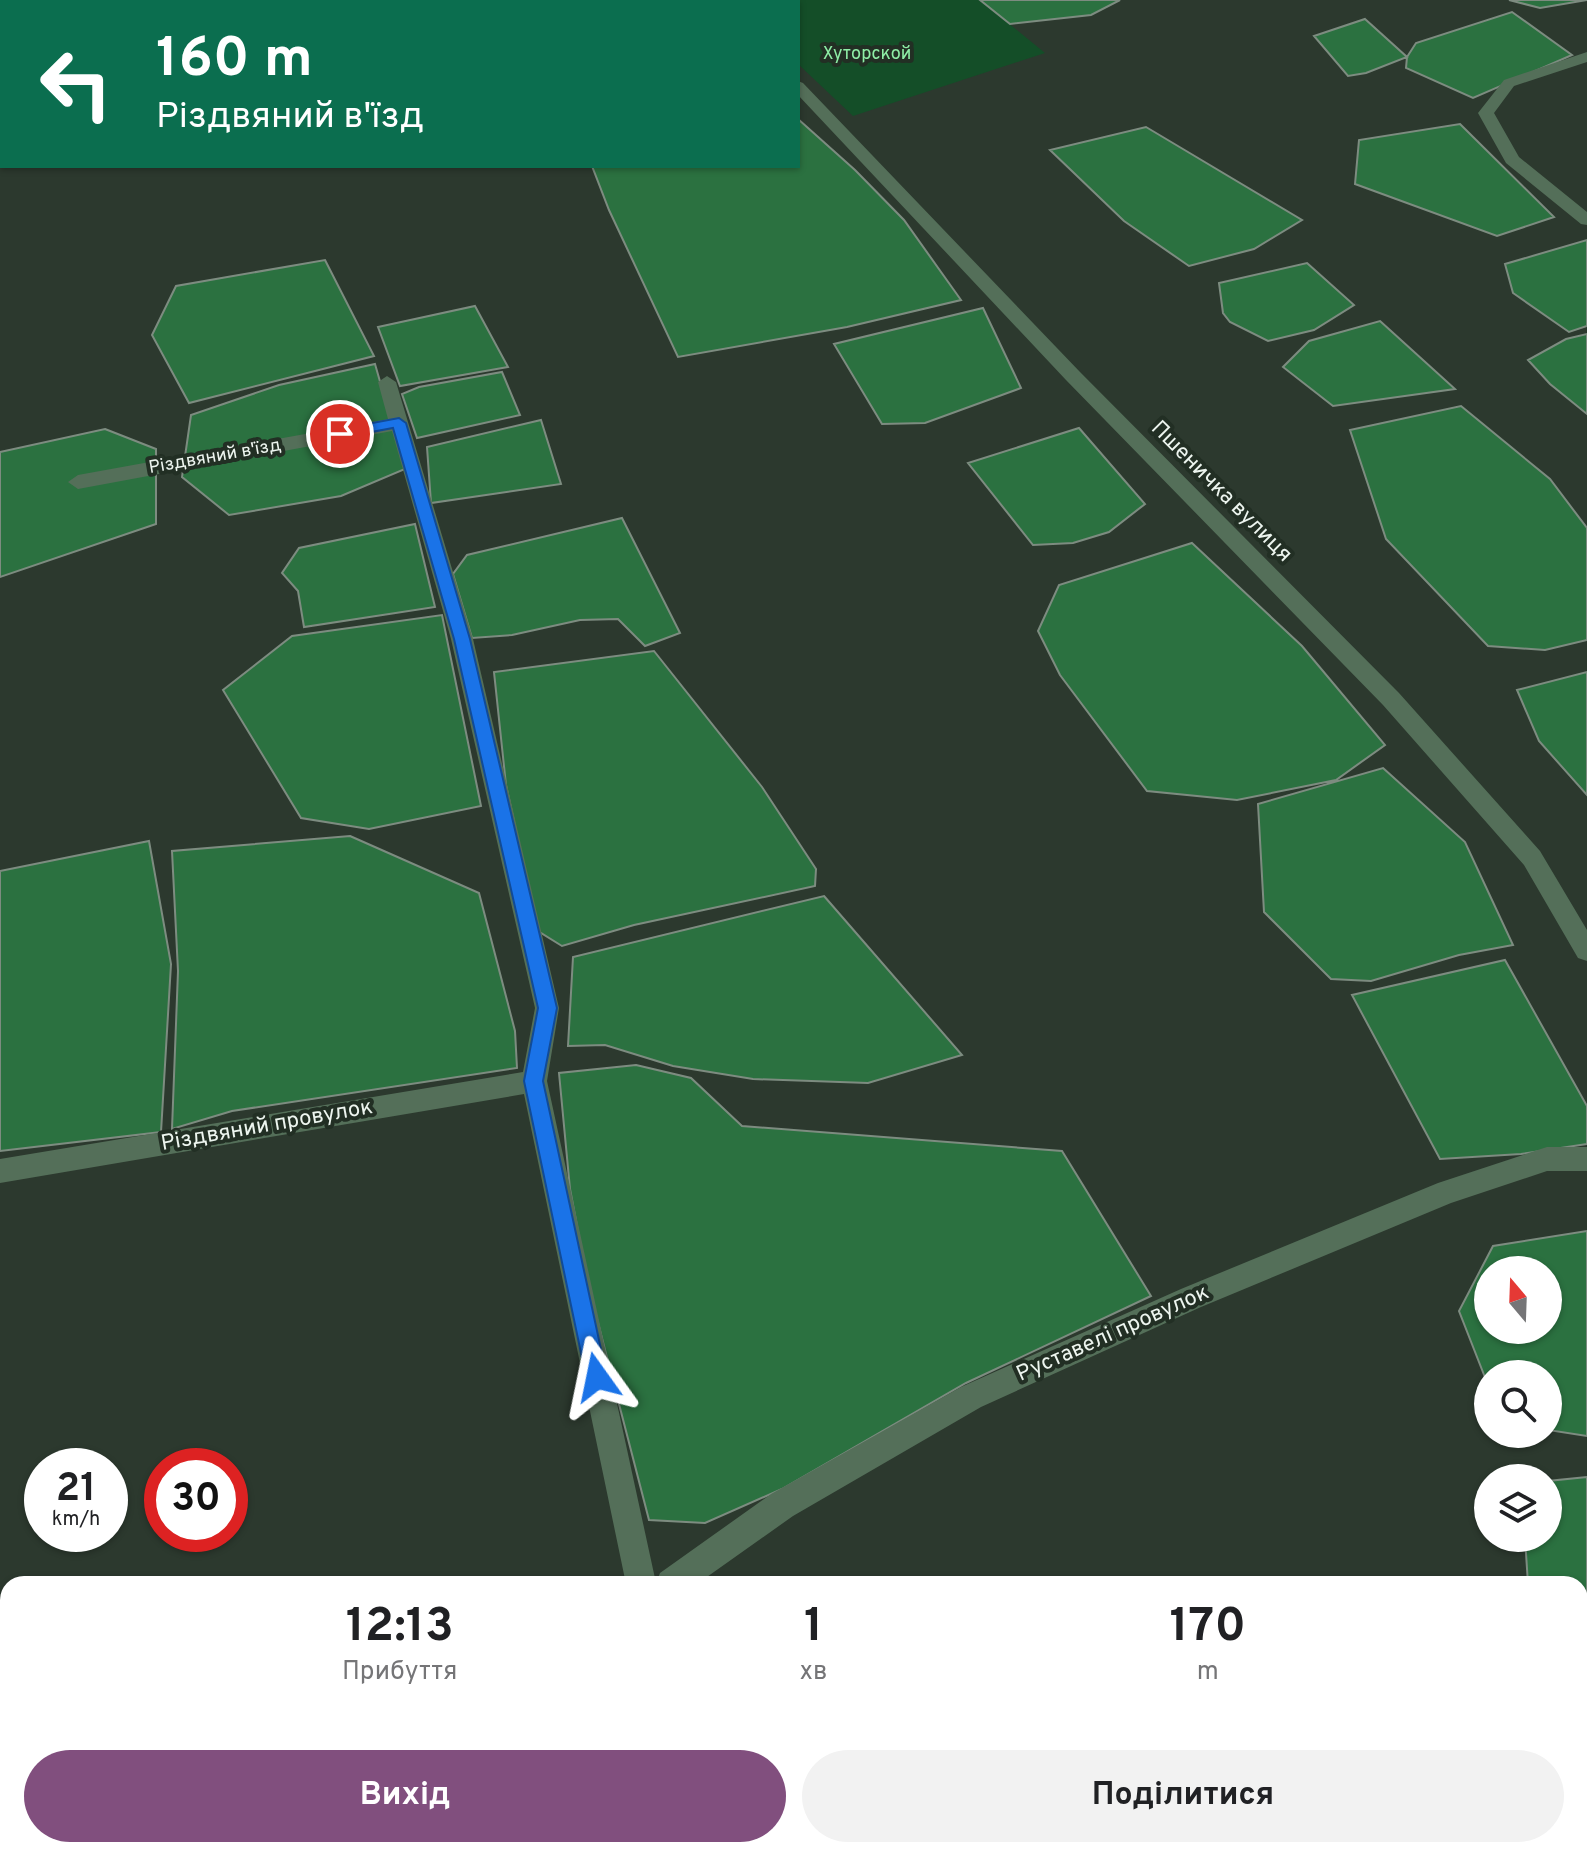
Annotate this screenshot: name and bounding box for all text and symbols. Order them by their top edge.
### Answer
text: 160 m [156,26,313,96]
icon: left [24,32,128,136]
park label: Хуторской [823,43,911,66]
text: Різдвяний в'їзд [156,95,424,141]
pin [306,400,374,468]
icon: arrive [318,412,362,456]
street label: Пшеничка вулиця [1145,416,1297,568]
street label: Різдвяний в'їзд [147,434,283,480]
street label: Різдвяний провулок [159,1094,375,1158]
north arrow [1474,1256,1562,1344]
map controls [1474,1256,1562,1552]
street label: Руставелі провулок [1013,1279,1213,1389]
position arrow [555,1335,639,1419]
button: search [1474,1360,1562,1448]
speed limit sign: 30 [144,1448,248,1552]
button: layers [1474,1464,1562,1552]
text: 21 [56,1465,96,1515]
text: km/h [52,1507,100,1533]
text: 12:13 [346,1598,454,1658]
text: 1 [804,1598,823,1658]
text: 170 [1170,1598,1246,1658]
text: Прибуття [342,1656,458,1689]
text: хв [800,1656,828,1689]
text: m [1197,1656,1219,1689]
button: Вихід [24,1750,786,1842]
button: Поділитися [802,1750,1564,1842]

